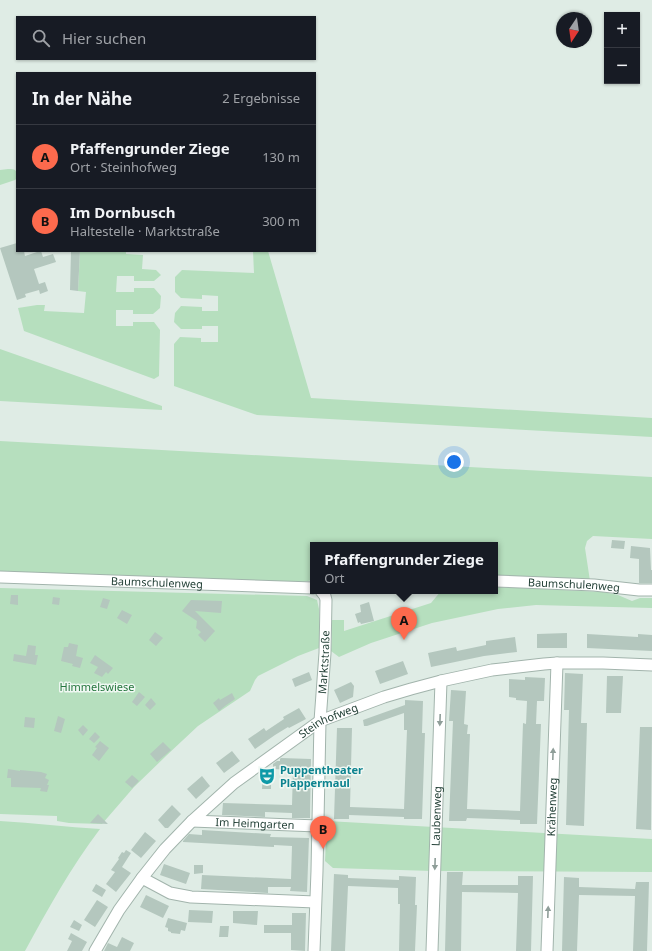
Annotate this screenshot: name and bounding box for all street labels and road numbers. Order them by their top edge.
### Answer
street label: Baumschulenweg [111,573,203,591]
street label: Baumschulenweg [528,574,621,595]
street label: Marktstraße [314,630,332,694]
street label: Steinhofweg [295,699,360,741]
street label: Krähenweg [543,777,560,837]
street label: Laubenweg [427,786,444,846]
street label: Im Heimgarten [215,814,295,832]

